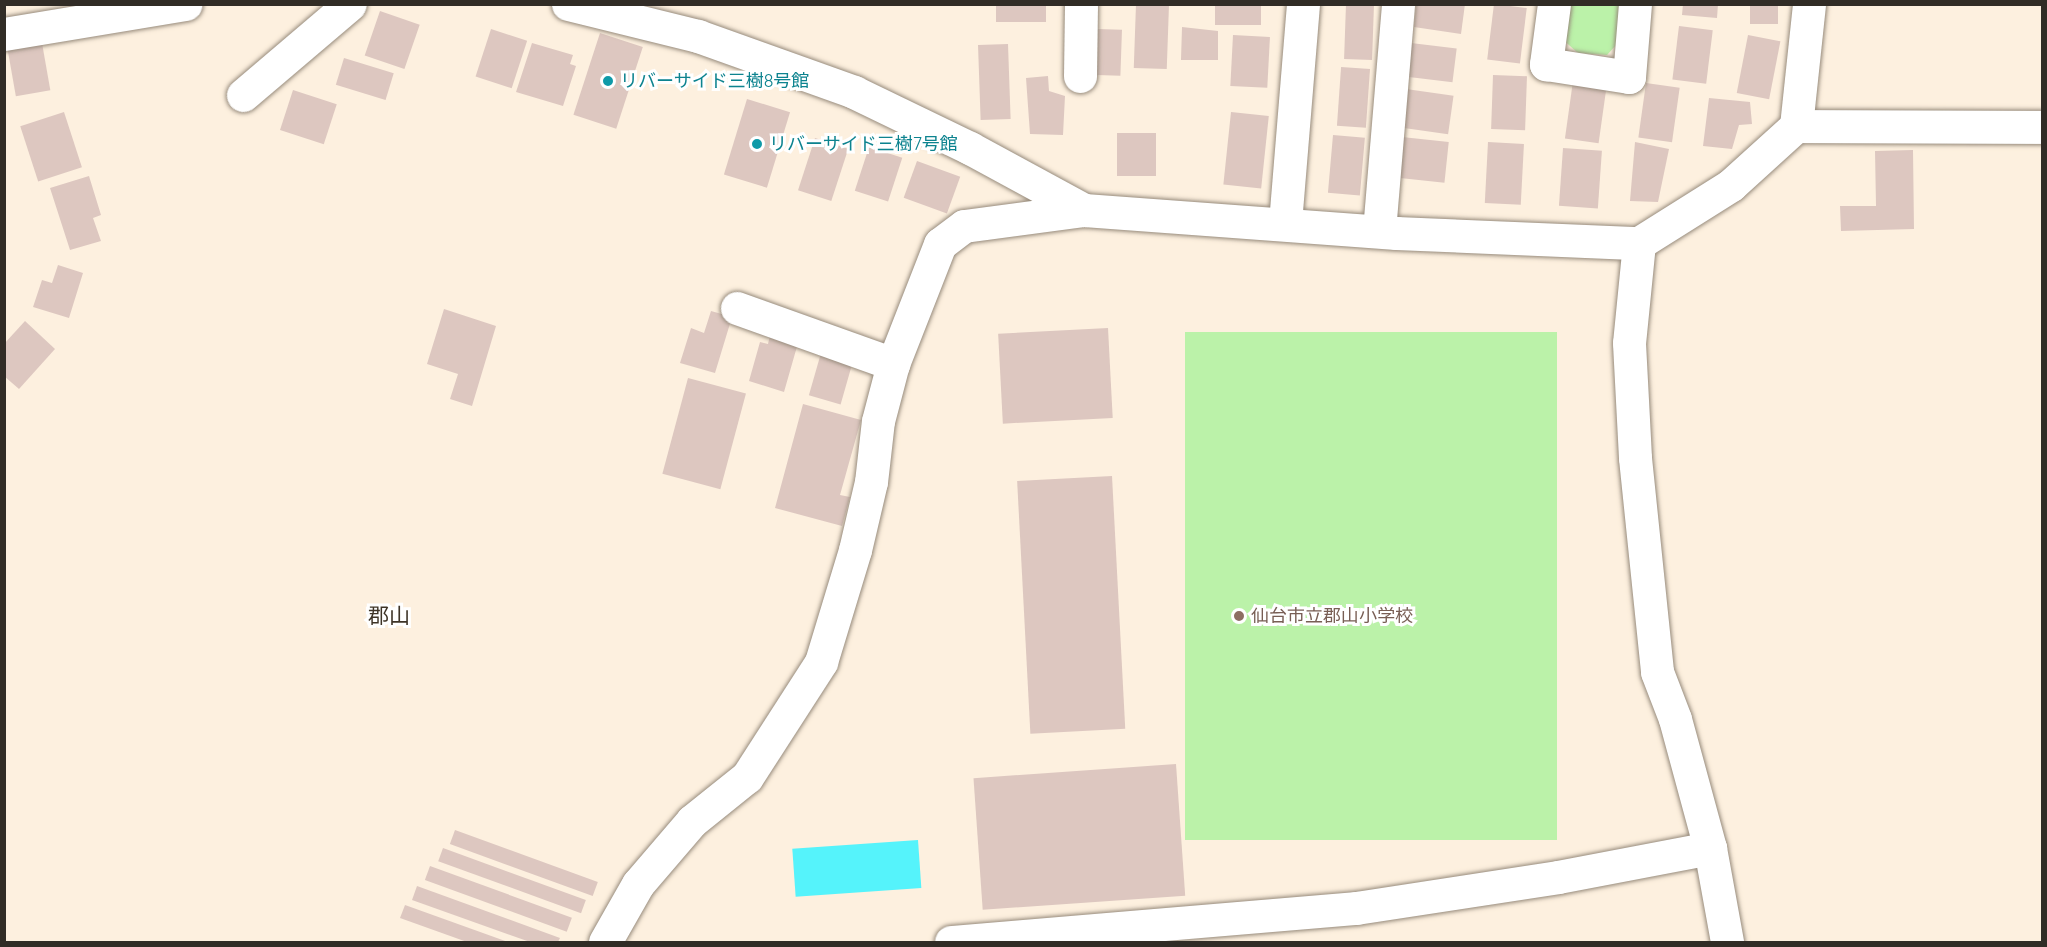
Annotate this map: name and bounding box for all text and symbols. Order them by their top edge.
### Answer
place label: リバーサイド三樹8号館 [620,70,810,92]
marker: リバーサイド三樹8号館 [601,74,615,88]
place label: リバーサイド三樹7号館 [769,133,958,155]
marker: リバーサイド三樹7号館 [750,137,764,151]
district label: 郡山 [368,602,410,628]
place label: 仙台市立郡山小学校 [1251,605,1413,627]
marker: 仙台市立郡山小学校 [1232,609,1246,623]

